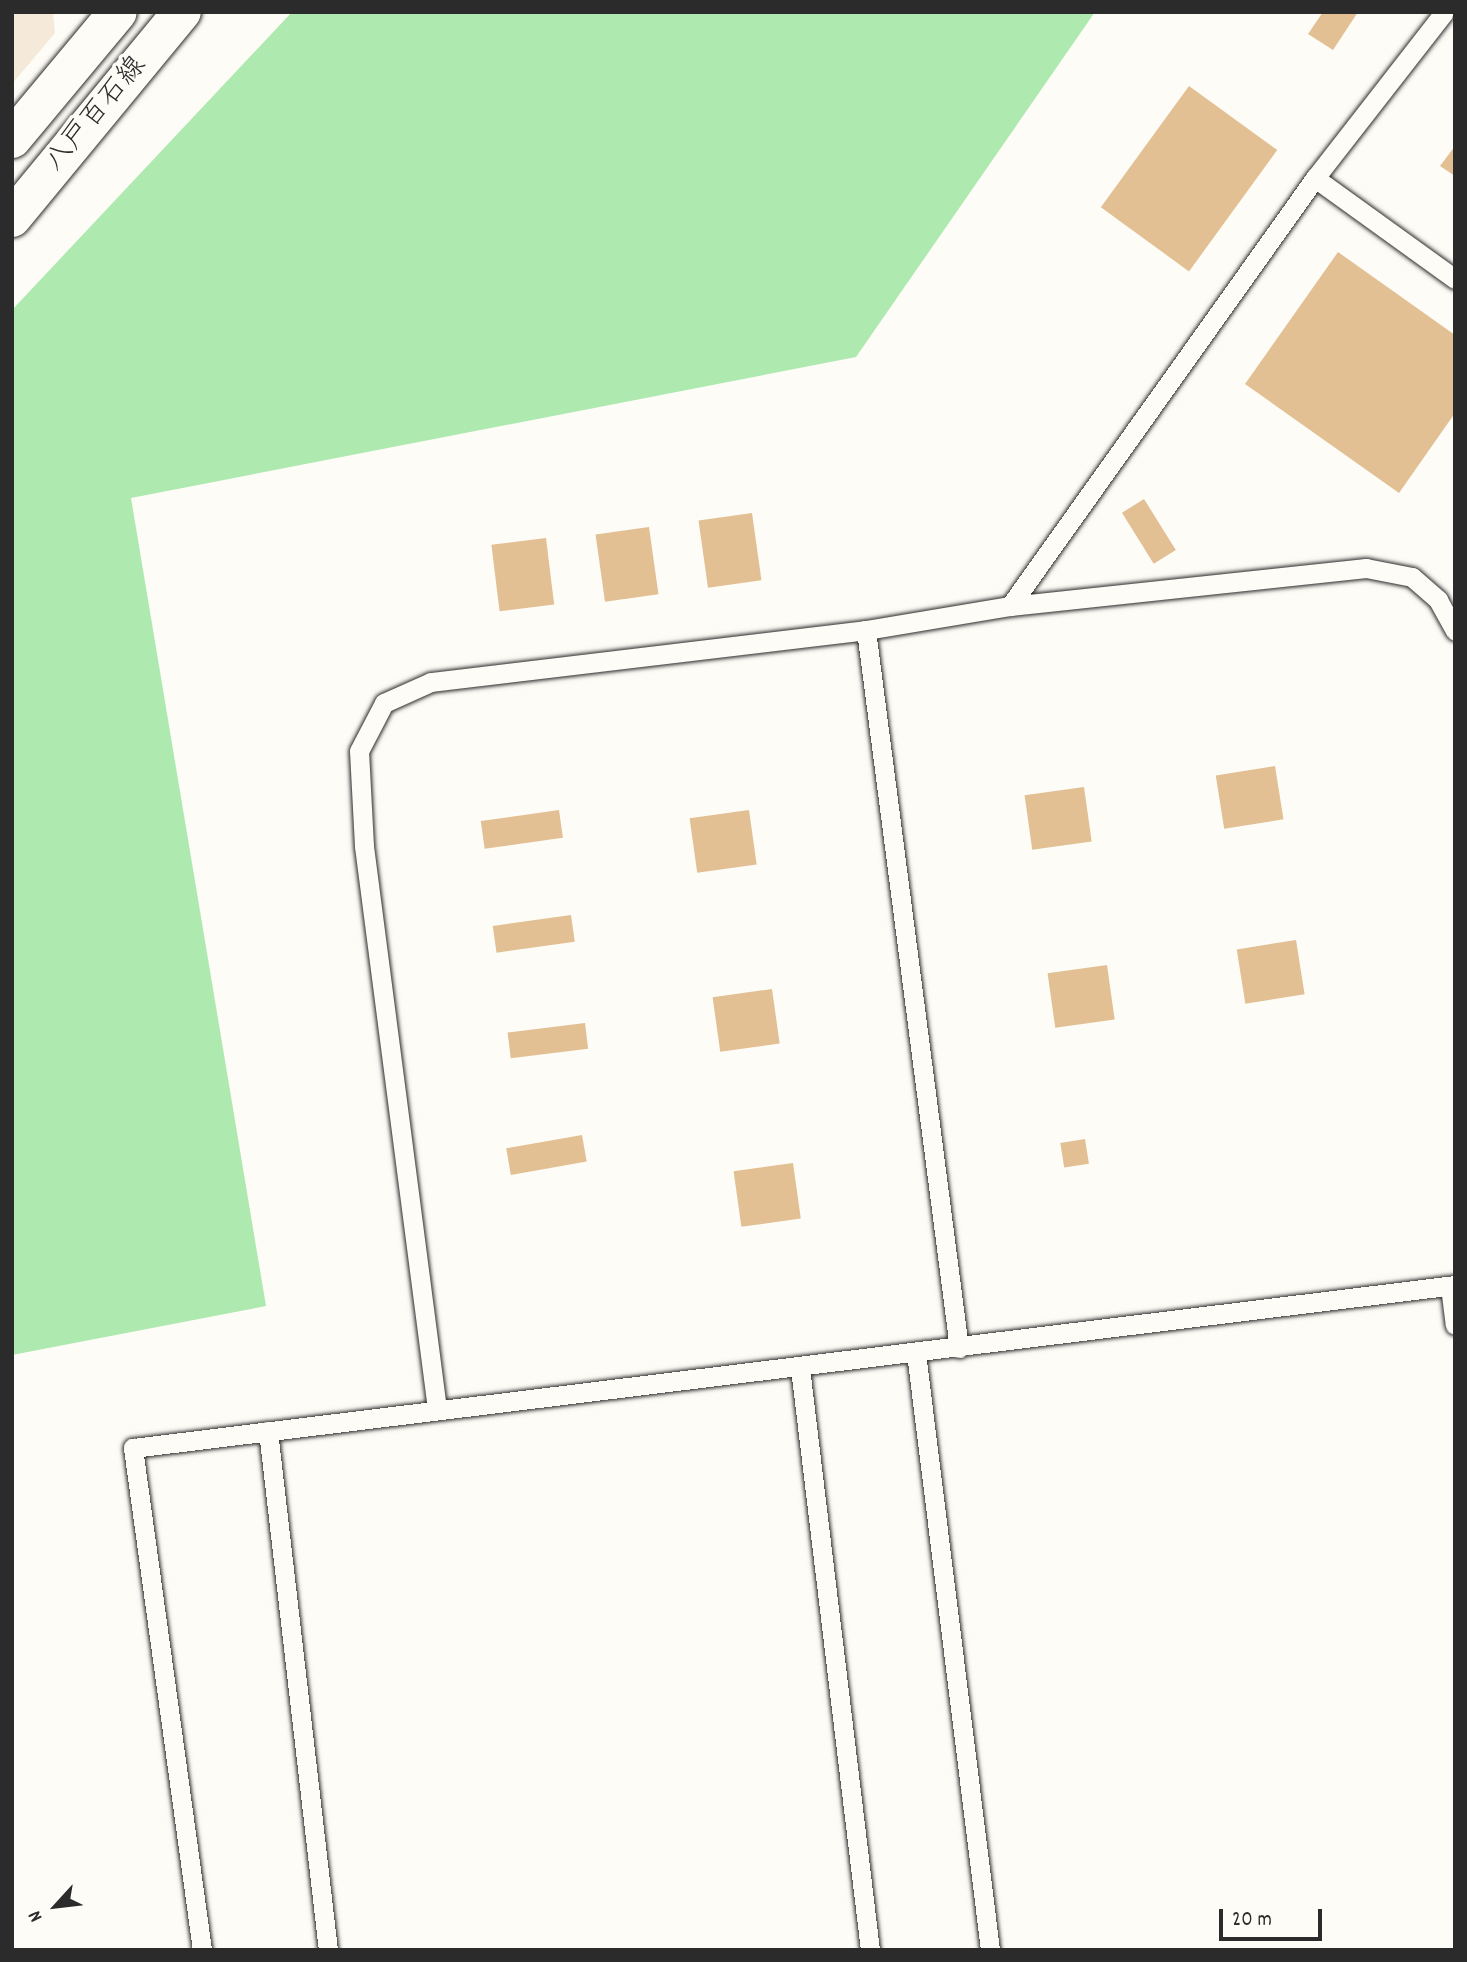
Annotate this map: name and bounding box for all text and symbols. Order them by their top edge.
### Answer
street label: 八戸百石線 [39,51,155,179]
north arrow [21,1871,91,1941]
scale bar [1222,1896,1325,1940]
text: N [23,1905,51,1926]
text: 20 m [1232,1906,1272,1936]

